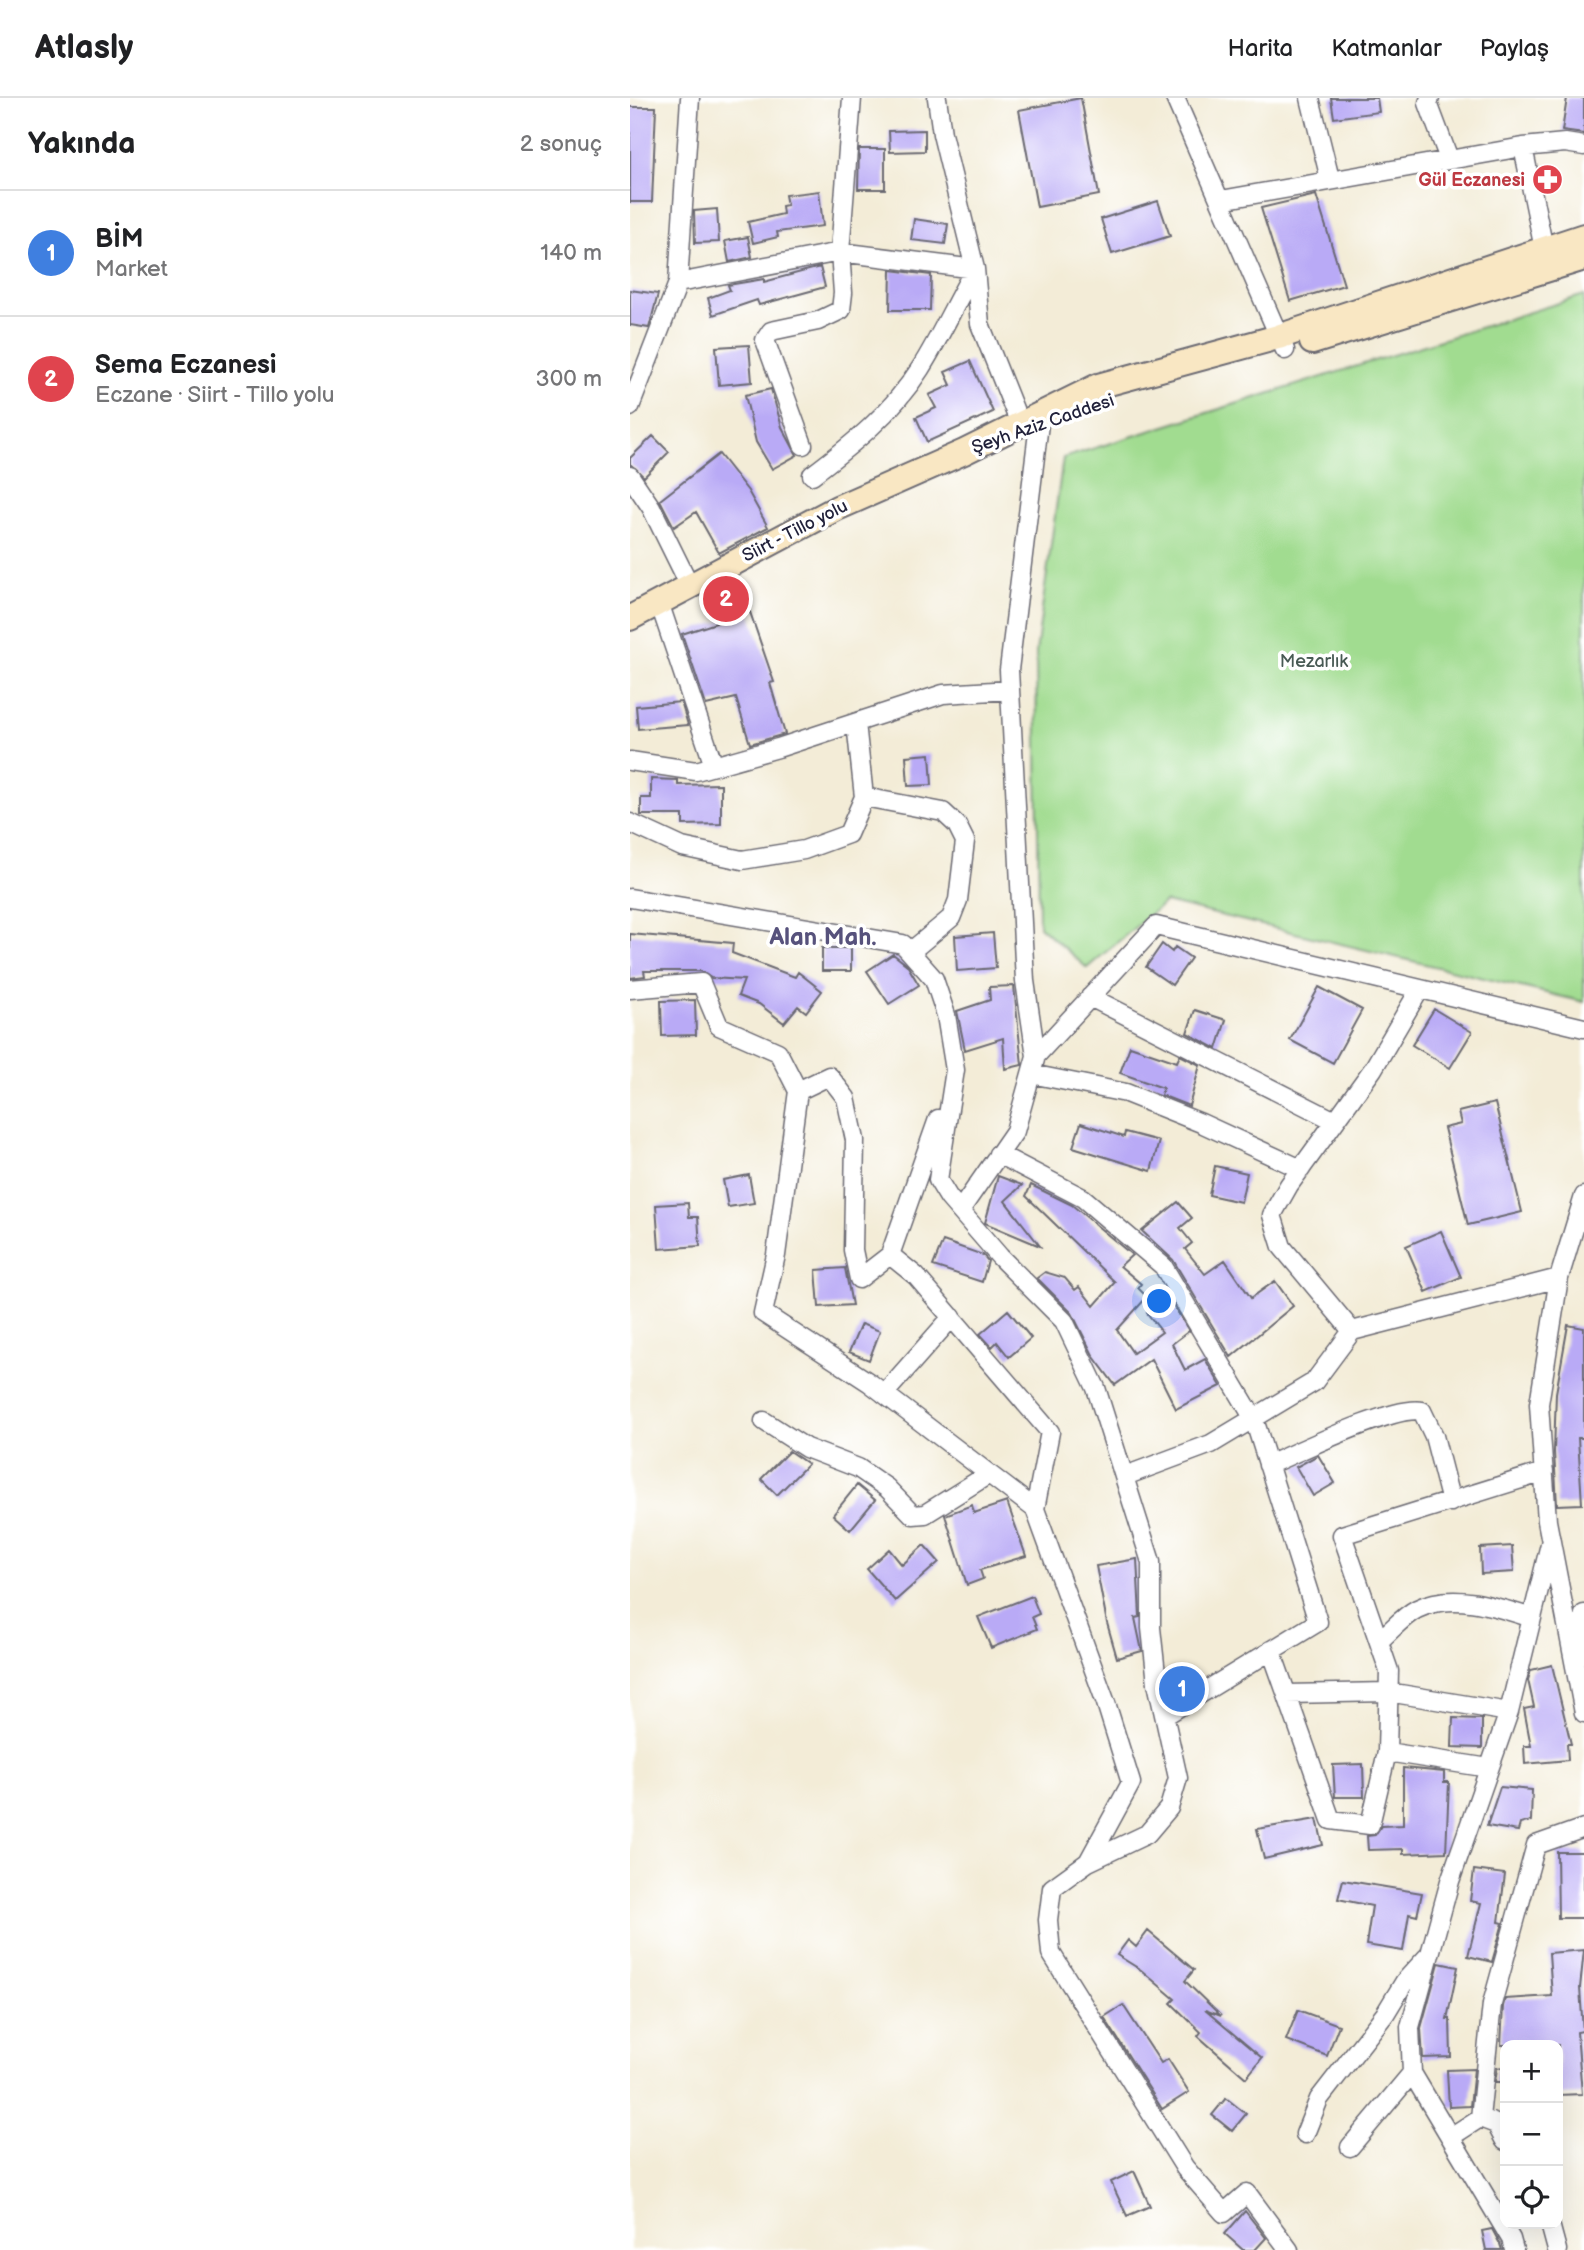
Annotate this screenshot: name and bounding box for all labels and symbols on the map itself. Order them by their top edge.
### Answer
pharmacy icon: Gül Eczanesi [1531,163,1565,197]
place label: Gül Eczanesi [1419,170,1525,191]
street label: Şeyh Aziz Caddesi [969,390,1117,458]
street label: Siirt - Tillo yolu [739,495,851,567]
pin: 2 [703,573,749,625]
park label: Mezarlık [1280,651,1348,672]
district label: Alan Mah. [768,923,877,952]
your location [1142,1284,1176,1318]
pin: 1 [1159,1663,1205,1715]

